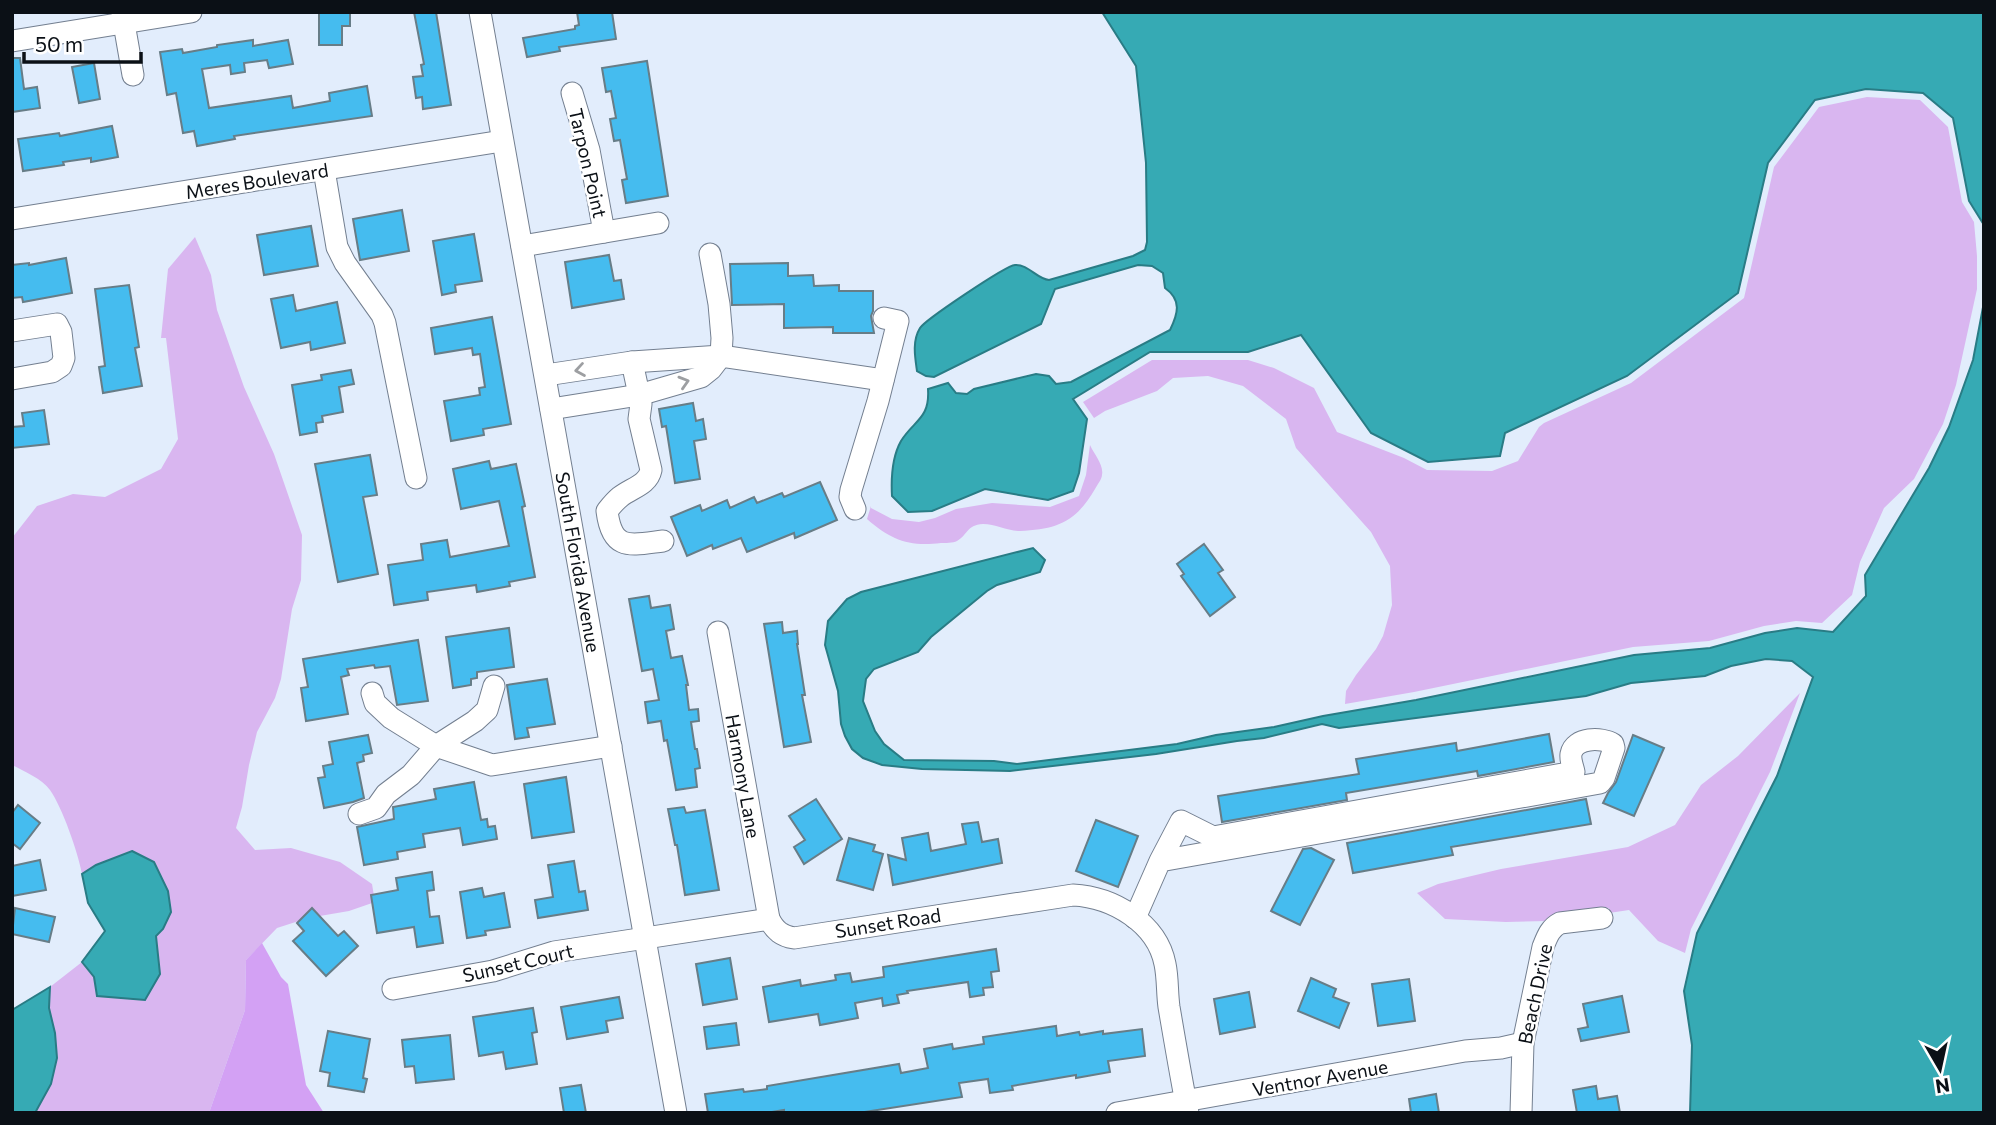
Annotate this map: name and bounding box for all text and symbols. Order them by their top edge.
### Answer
scale bar [24,21,142,65]
text: 50 m [35,31,83,56]
street label: Tarpon Point [565,106,612,220]
street label: Meres Boulevard [184,158,330,203]
one-way arrow [574,362,586,377]
one-way arrow [677,375,689,390]
street label: South Florida Avenue [551,470,606,654]
street label: Harmony Lane [721,712,766,840]
street label: Sunset Road [833,903,943,942]
street label: Sunset Court [460,939,576,986]
street label: Beach Drive [1513,942,1556,1046]
north arrow [1905,1034,1975,1104]
street label: Ventnor Avenue [1250,1054,1389,1101]
text: N [1934,1074,1952,1099]

